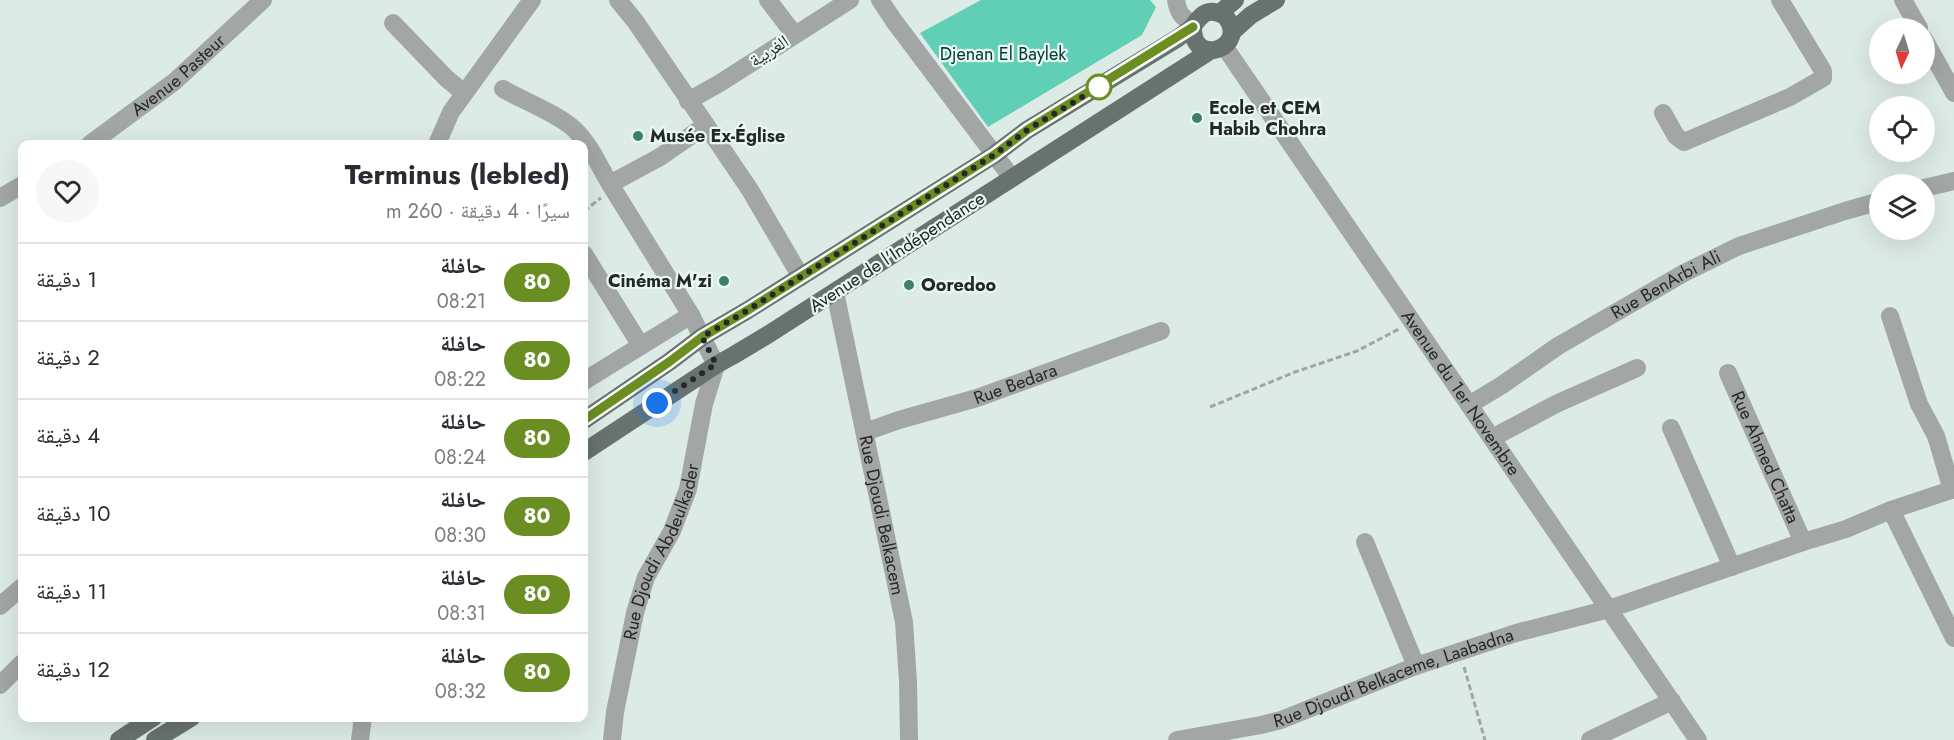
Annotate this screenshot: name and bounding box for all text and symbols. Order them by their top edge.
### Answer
north arrow [1869,18,1935,84]
map controls [1869,18,1935,240]
street label: Avenue Pasteur [126,27,232,122]
street label: الغربية [744,29,794,73]
park label: Djenan El Baylek [940,41,1066,67]
unlabelled marker [1086,74,1112,100]
place label: Ecole et CEM Habib Chohra [1209,95,1326,142]
button: locate [1869,96,1935,162]
marker: Ecole et CEM Habib Chohra [1190,111,1204,125]
place label: Musée Ex-Église [650,123,785,149]
marker: Musée Ex-Église [631,129,645,143]
text: Terminus (lebled) [345,154,570,195]
button: heart [36,160,99,223]
button: layers [1869,174,1935,240]
street label: Avenue de l'Indépendance [804,185,990,319]
text: سيرًا · 4 دقيقة · 260 m [386,197,570,226]
street label: Rue BenArbi Ali [1606,244,1725,326]
text: حافلة [440,249,486,281]
text: 1 دقيقة [36,263,97,295]
text: 80 [523,267,551,297]
place label: Cinéma M'zi [608,268,712,294]
place label: Ooredoo [921,272,997,298]
marker: Cinéma M'zi [717,274,731,288]
marker: Ooredoo [902,278,916,292]
text: 08:21 [437,287,486,316]
street label: Avenue du 1er Novembre [1395,305,1527,481]
text: حافلة [440,327,486,359]
text: 2 دقيقة [36,341,100,373]
text: 80 [523,345,551,375]
street label: Rue Bedara [970,357,1061,411]
text: 08:22 [434,365,486,394]
street label: Rue Ahmed Chatta [1725,387,1806,527]
your location [642,388,672,418]
text: حافلة [440,405,486,437]
text: 4 دقيقة [36,419,100,451]
text: 80 [523,423,551,453]
street label: Rue Djoudi Belkacem [852,433,911,597]
text: 08:24 [434,443,486,472]
street label: Rue Djoudi Abdeulkader [617,461,706,642]
text: حافلة [440,483,486,515]
text: 10 دقيقة [36,497,110,529]
text: 80 [523,501,551,531]
text: 08:30 [434,521,486,550]
text: حافلة [440,561,486,593]
text: 11 دقيقة [36,575,107,607]
text: 80 [523,579,551,609]
text: 08:31 [437,599,486,628]
street label: Rue Djoudi Belkaceme, Laabadna [1271,622,1517,734]
text: حافلة [440,639,486,671]
text: 12 دقيقة [36,653,110,685]
text: 80 [523,657,551,687]
text: 08:32 [435,677,486,706]

